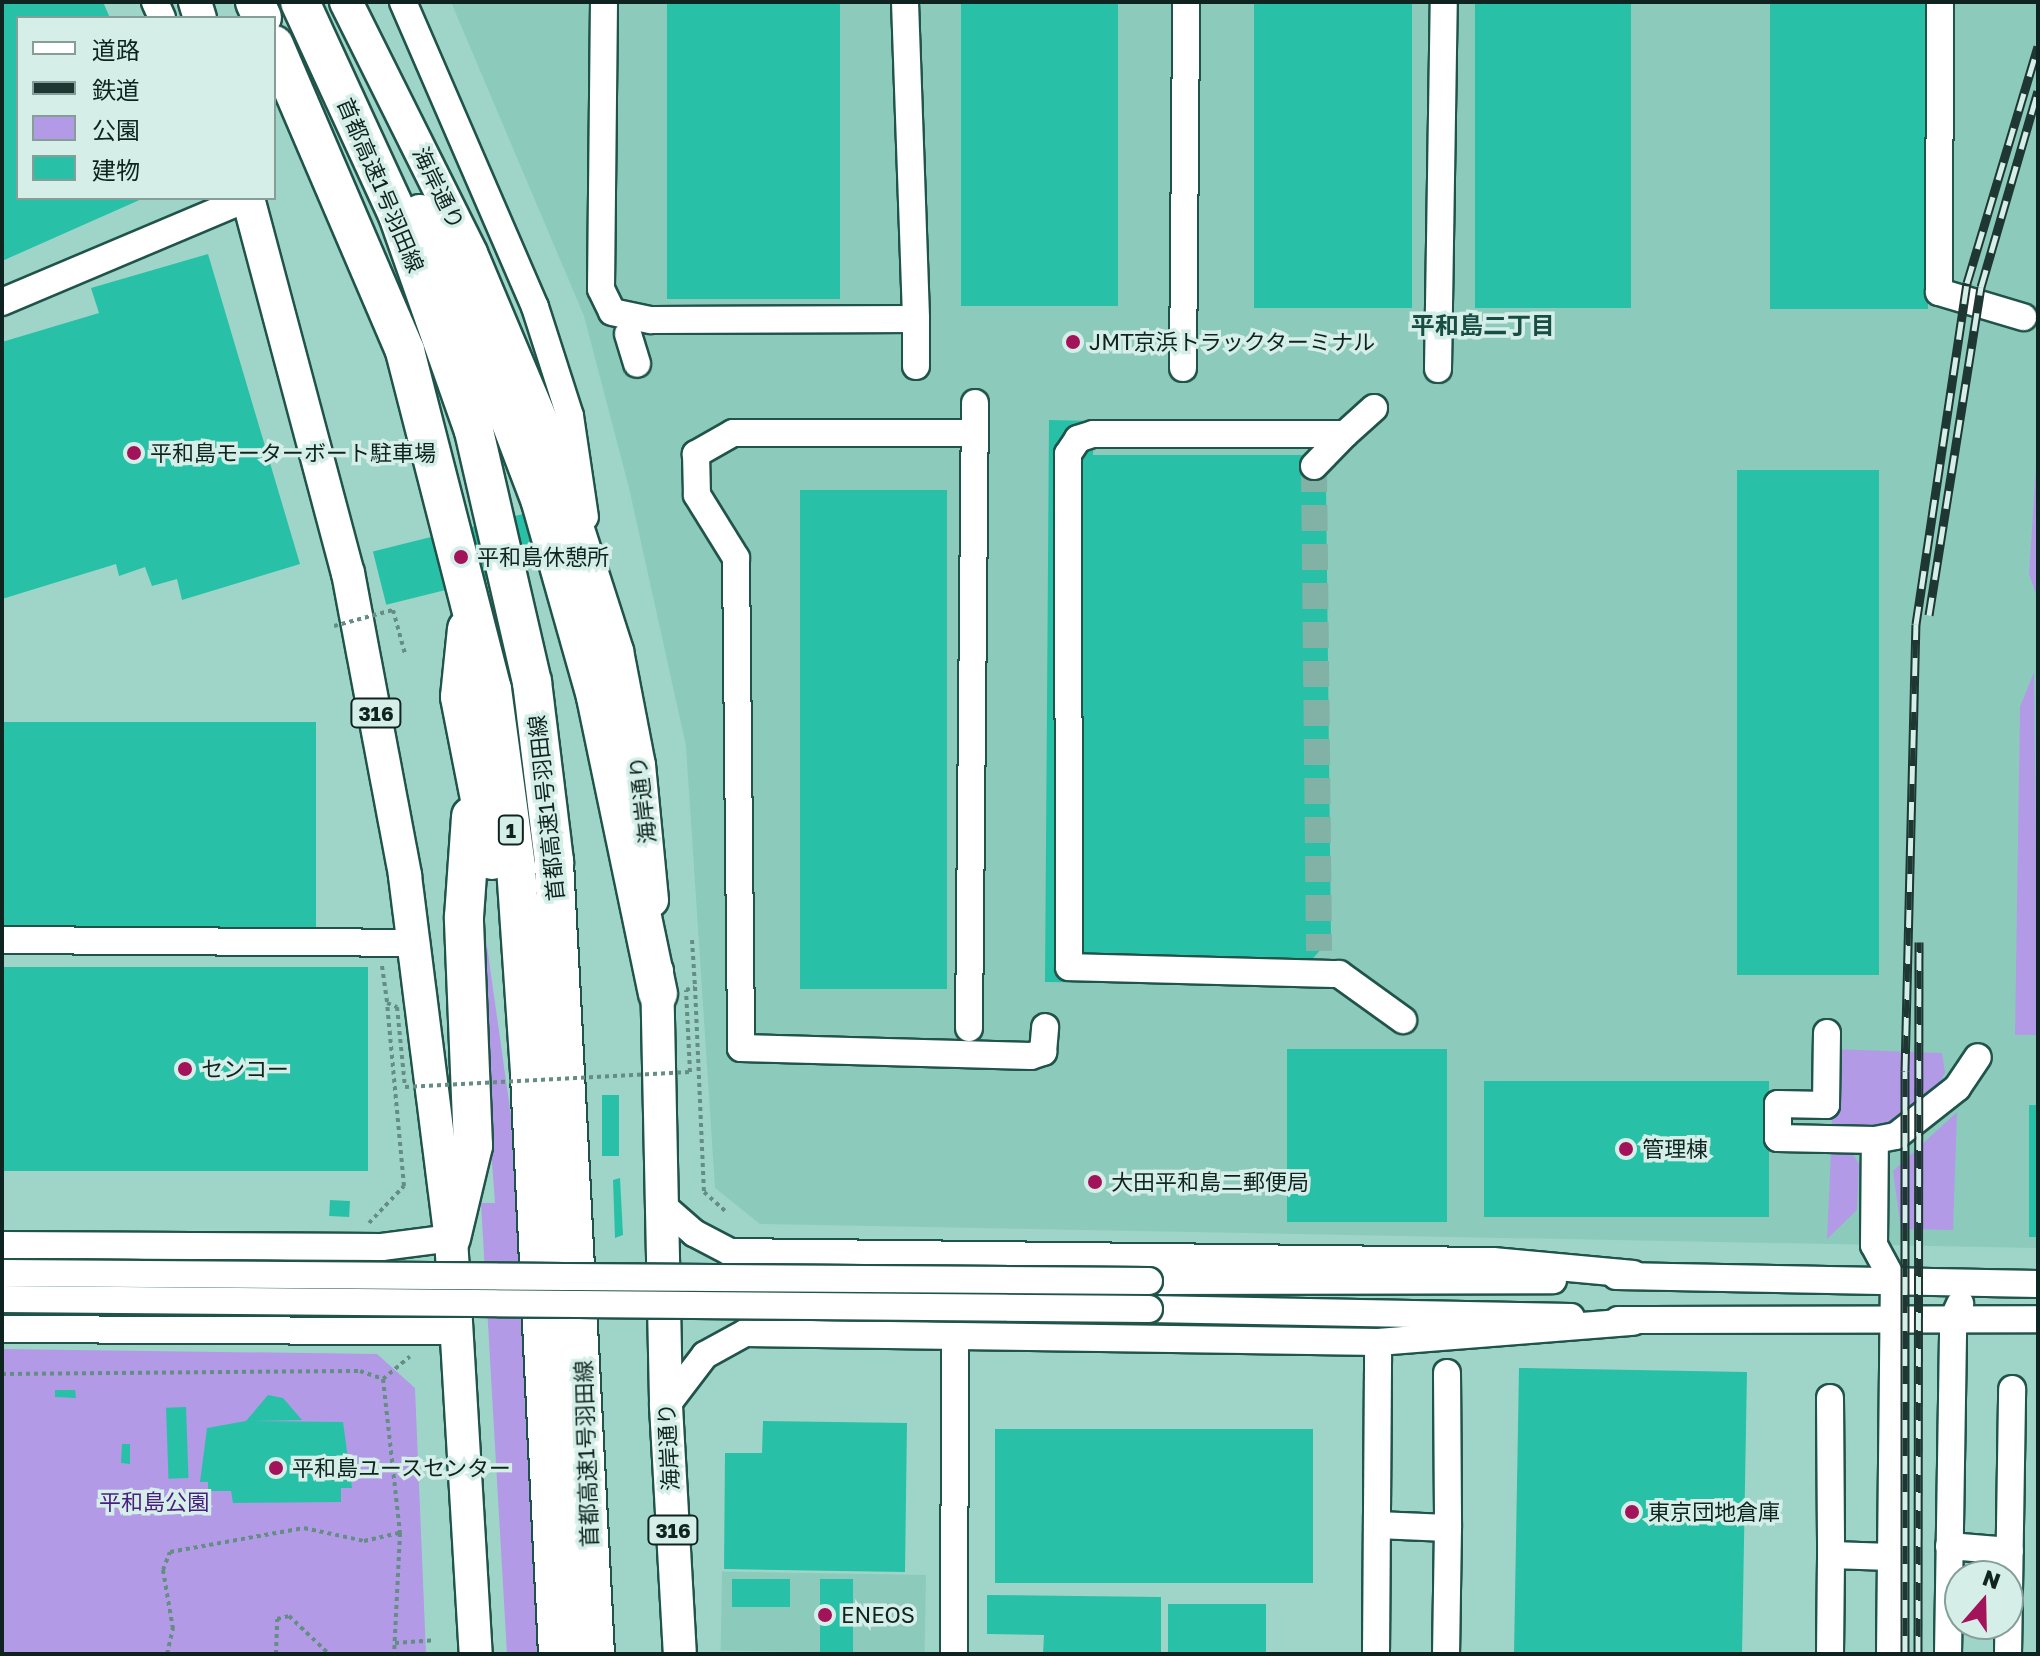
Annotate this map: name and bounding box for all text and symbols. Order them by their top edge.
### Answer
legend [16,16,276,200]
text: 道路 [92,35,140,64]
text: 鉄道 [92,75,140,104]
street label: 首都高速1号羽田線 [332,94,430,276]
text: 公園 [92,115,140,144]
street label: 海岸通り [408,143,470,233]
text: 建物 [92,155,140,184]
district label: 平和島二丁目 [1411,311,1555,339]
place label: JMT京浜トラックターミナル [1089,329,1376,355]
marker: JMT京浜トラックターミナル [1064,333,1082,351]
place label: 平和島モーターボート駐車場 [150,440,436,466]
marker: 平和島モーターボート駐車場 [125,444,143,462]
place label: 平和島休憩所 [477,544,609,570]
marker: 平和島休憩所 [452,548,470,566]
road number: 316 [350,697,402,729]
street label: 首都高速1号羽田線 [523,714,569,902]
street label: 海岸通り [624,755,660,845]
road number: 1 [497,814,525,846]
place label: センコー [201,1056,289,1082]
marker: センコー [176,1060,194,1078]
place label: 管理棟 [1642,1136,1708,1162]
marker: 管理棟 [1617,1140,1635,1158]
place label: 大田平和島二郵便局 [1111,1169,1309,1195]
marker: 大田平和島二郵便局 [1086,1173,1104,1191]
street label: 首都高速1号羽田線 [570,1360,602,1548]
street label: 海岸通り [653,1402,683,1492]
place label: 平和島ユースセンター [292,1455,512,1481]
marker: 平和島ユースセンター [267,1459,285,1477]
park label: 平和島公園 [99,1489,209,1515]
place label: 東京団地倉庫 [1648,1499,1780,1525]
marker: 東京団地倉庫 [1623,1503,1641,1521]
road number: 316 [647,1514,699,1546]
north arrow [1944,1560,2024,1640]
text: N [1979,1563,2004,1594]
place label: ENEOS [841,1602,915,1628]
marker: ENEOS [816,1606,834,1624]

